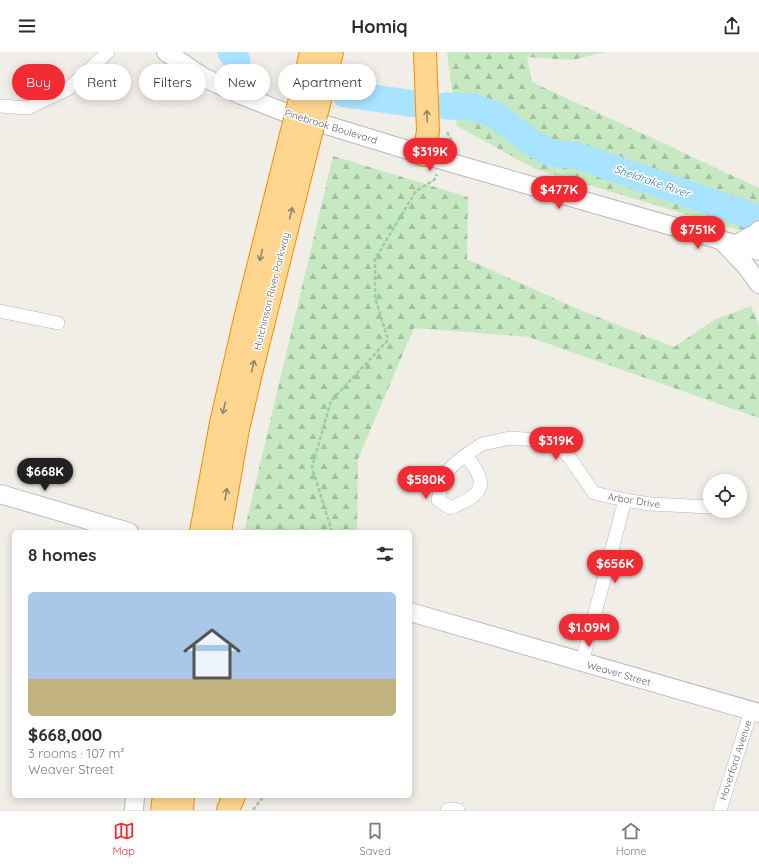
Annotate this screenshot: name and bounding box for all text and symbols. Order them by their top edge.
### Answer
icon: menu [16,15,38,37]
text: Homiq [351,15,408,38]
icon: share [721,15,743,37]
chip: Buy [12,64,65,100]
chip: Rent [73,64,131,100]
chip: Filters [139,64,206,100]
chip: New [214,64,270,100]
chip: Apartment [278,64,376,100]
street label: Pinebrook Boulevard [283,106,379,147]
one-way arrow [424,110,431,123]
pin: $319K [402,138,458,172]
text: $319K [412,143,448,159]
water label: Sheldrake River [612,161,693,201]
pin: $477K [531,176,587,210]
text: $477K [540,181,578,197]
one-way arrow [288,207,295,220]
pin: $751K [670,216,726,250]
text: $751K [680,221,716,237]
street label: Hutchinson River Parkway [251,231,292,351]
one-way arrow [256,248,264,261]
one-way arrow [249,360,257,373]
one-way arrow [220,401,227,414]
pin: $319K [528,427,584,461]
text: $319K [538,432,574,448]
pin: $668K [17,458,73,492]
text: $668K [26,463,64,479]
pin: $580K [398,466,454,500]
text: $580K [407,471,445,487]
map controls [703,474,747,518]
button: locate [703,474,747,518]
one-way arrow [223,487,231,500]
street label: Arbor Drive [607,490,661,511]
icon: filters [374,543,396,565]
text: 8 homes [28,544,97,565]
pin: $656K [587,550,643,584]
text: $656K [596,555,634,571]
pin: $1.09M [556,614,622,648]
icon: home [176,618,248,690]
text: $1.09M [568,619,610,635]
street label: Weaver Street [585,658,653,689]
street label: Haverford Avenue [716,718,755,802]
text: $668,000 [28,724,102,745]
text: 3 rooms · 107 m² [28,745,124,761]
text: Weaver Street [28,761,114,777]
tab: Map [112,820,135,858]
tab: Saved [360,820,391,858]
tab: Home [616,820,647,858]

